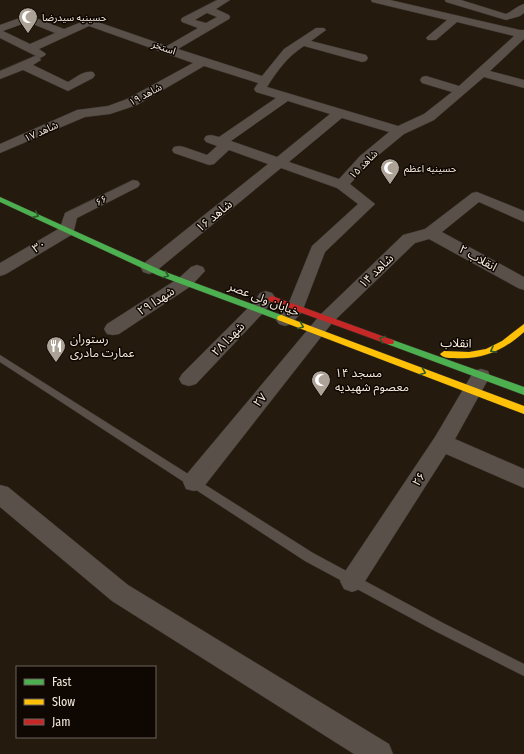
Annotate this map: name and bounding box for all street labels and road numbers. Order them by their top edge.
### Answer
street label: استخر [149,38,177,58]
street label: شاهد ۱۹ [127,81,164,109]
street label: شاهد ۱۷ [23,119,60,145]
street label: شاهد ۱۵ [347,148,381,182]
street label: ۶۶ [94,193,109,209]
street label: شاهد ۱۶ [193,197,235,235]
street label: ۳۰ [30,236,48,256]
street label: انقلاب ۲ [457,242,499,274]
street label: شاهد ۱۴ [356,251,396,291]
street label: خیابان ولی عصر [225,279,302,319]
street label: شهدا ۲۹ [135,284,177,318]
street label: شهدا ۲۸ [209,319,247,359]
street label: انقلاب [440,335,472,351]
street label: ۲۷ [250,390,270,410]
street label: ۲۶ [409,469,429,489]

